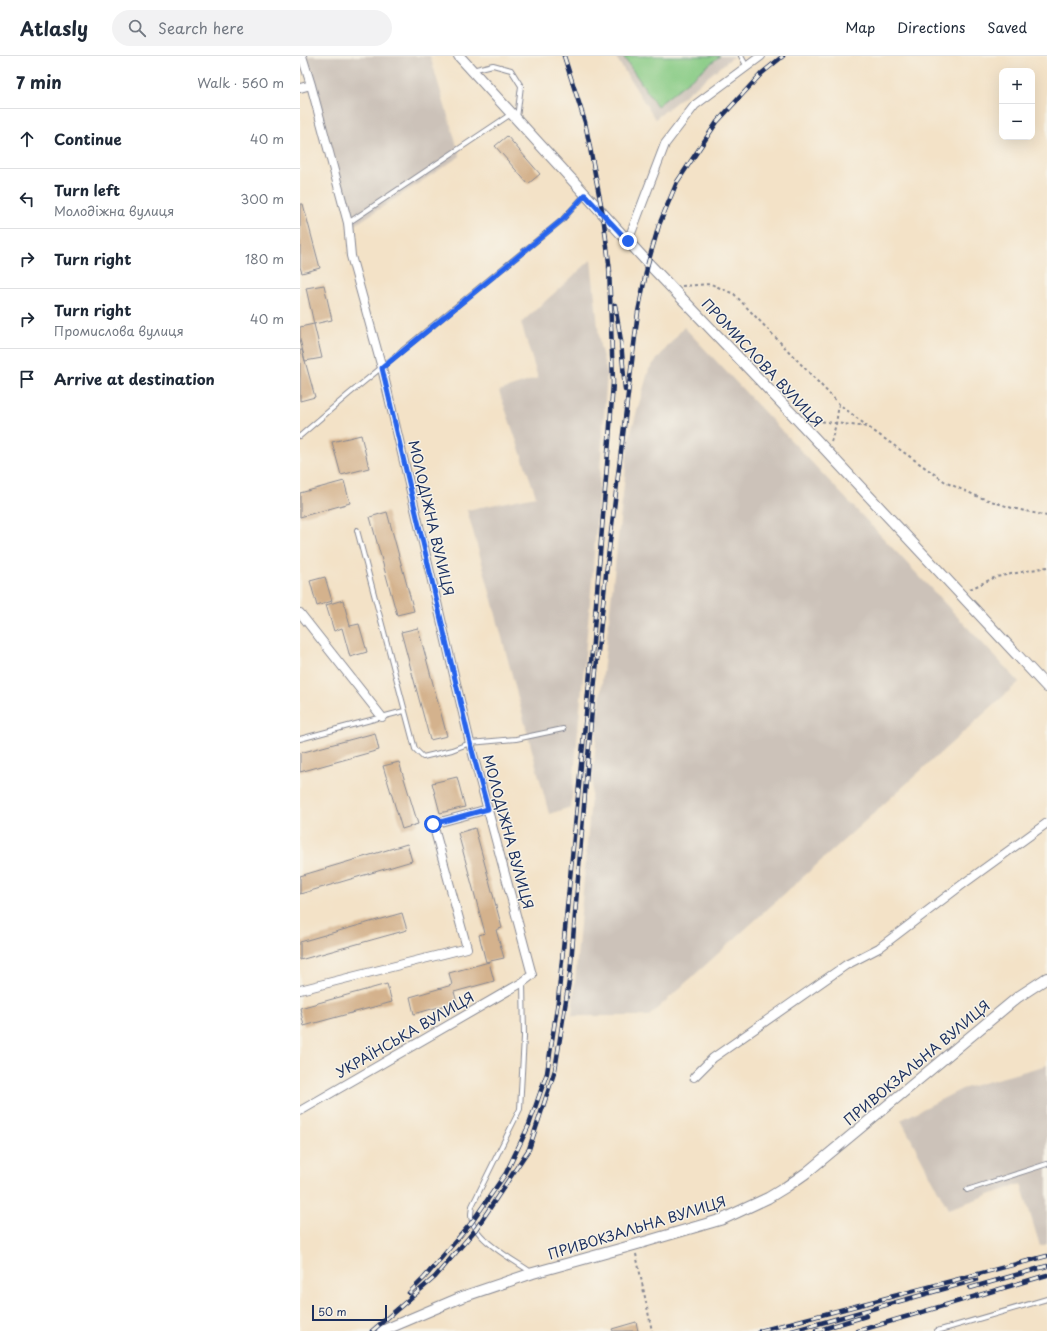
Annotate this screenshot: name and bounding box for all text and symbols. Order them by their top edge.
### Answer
search box [112,10,392,46]
text: Atlasly [20,14,88,42]
text: Search here [158,16,244,39]
icon: search [126,17,148,39]
text: Map [845,17,875,38]
text: Directions [897,17,965,38]
text: Saved [987,17,1027,38]
map controls [999,68,1035,140]
button: + [999,68,1035,104]
text: 7 min [16,69,62,95]
text: Walk · 560 m [197,73,284,92]
button: − [999,104,1035,140]
text: Continue [54,127,122,150]
icon: ahead [16,128,38,150]
text: 40 m [250,129,284,148]
text: Turn left [54,178,120,201]
icon: left [16,188,38,210]
text: 300 m [240,189,284,208]
text: Молодіжна вулиця [54,201,174,220]
route end [619,232,637,250]
text: Turn right [54,247,131,270]
icon: right [16,248,38,270]
text: 180 m [245,249,284,268]
street label: ПРОМИСЛОВА ВУЛИЦЯ [697,294,828,432]
text: Turn right [54,298,131,321]
icon: right [16,308,38,330]
text: 40 m [250,309,284,328]
text: Промислова вулиця [54,321,184,340]
text: Arrive at destination [54,367,215,390]
icon: arrive [16,368,38,390]
street label: МОЛОДІЖНА ВУЛИЦЯ [403,438,460,598]
street label: МОЛОДІЖНА ВУЛИЦЯ [478,752,539,911]
route start [424,815,442,833]
street label: УКРАЇНСЬКА ВУЛИЦЯ [332,986,478,1083]
street label: ПРИВОКЗАЛЬНА ВУЛИЦЯ [839,995,994,1130]
street label: ПРИВОКЗАЛЬНА ВУЛИЦЯ [545,1190,728,1265]
scale bar [312,1303,387,1322]
text: 50 m [318,1303,347,1320]

